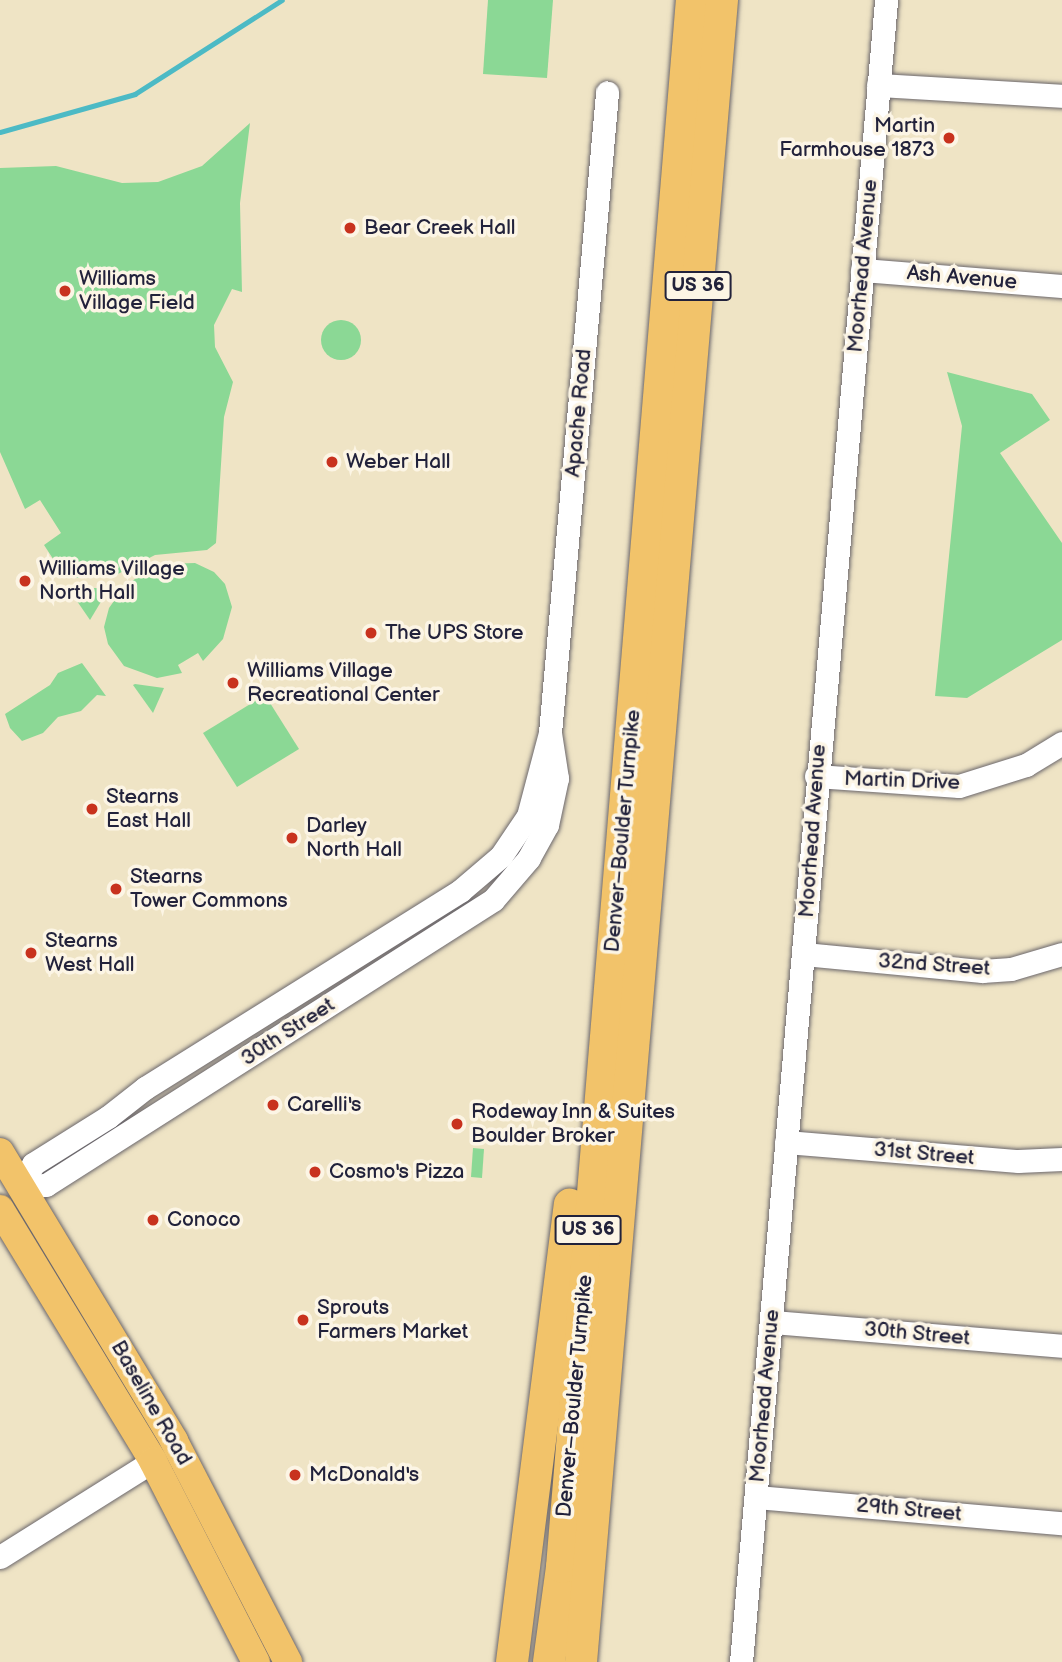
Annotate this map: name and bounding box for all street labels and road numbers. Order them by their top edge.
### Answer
street label: Moorhead Avenue [843,178,883,354]
street label: Ash Avenue [906,261,1018,295]
road number: US 36 [663,270,733,302]
street label: Apache Road [561,348,597,478]
street label: Denver–Boulder Turnpike [600,708,646,954]
street label: Moorhead Avenue [794,743,832,919]
street label: Martin Drive [844,766,960,796]
street label: 32nd Street [877,949,991,981]
street label: 30th Street [236,992,340,1072]
street label: 31st Street [872,1137,976,1171]
road number: US 36 [553,1214,623,1246]
street label: Denver–Boulder Turnpike [552,1273,598,1519]
street label: Moorhead Avenue [745,1308,785,1484]
street label: 30th Street [863,1317,971,1351]
street label: Baseline Road [105,1336,197,1470]
street label: 29th Street [855,1493,963,1527]

